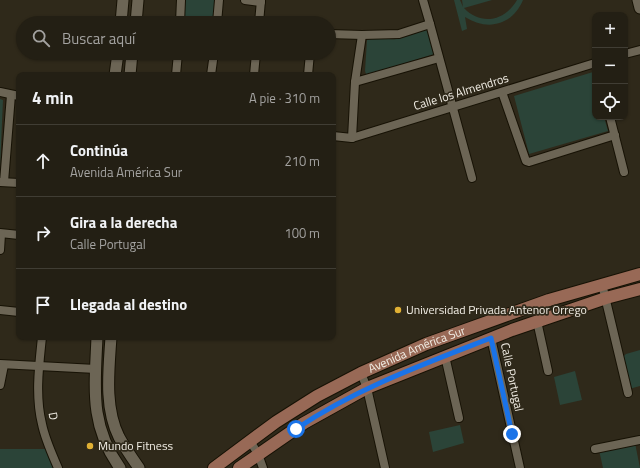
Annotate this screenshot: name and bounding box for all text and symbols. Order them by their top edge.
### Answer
map controls [592,12,628,120]
button: + [592,12,628,48]
search box [16,16,336,60]
icon: search [30,27,52,49]
text: Buscar aquí [62,27,135,50]
button: − [592,48,628,84]
street label: Calle los Almendros [411,68,511,115]
button: locate [592,84,628,120]
text: 4 min [32,85,73,111]
text: A pie · 310 m [249,88,320,108]
text: Continúa [70,139,128,162]
icon: ahead [32,150,54,172]
text: 210 m [284,151,320,171]
text: Avenida América Sur [70,162,182,182]
text: Gira a la derecha [70,211,177,234]
icon: right [32,222,54,244]
text: 100 m [284,223,320,243]
text: Calle Portugal [70,234,146,254]
text: Llegada al destino [70,293,187,316]
icon: arrive [32,294,54,316]
place label: Universidad Privada Antenor Orrego [406,300,587,319]
marker: Universidad Privada Antenor Orrego [393,305,403,315]
street label: Avenida América Sur [365,321,468,378]
street label: Calle Portugal [496,341,529,413]
street label: D [43,410,64,422]
route start [287,420,305,438]
route end [503,425,521,443]
place label: Mundo Fitness [98,436,173,455]
marker: Mundo Fitness [85,441,95,451]

